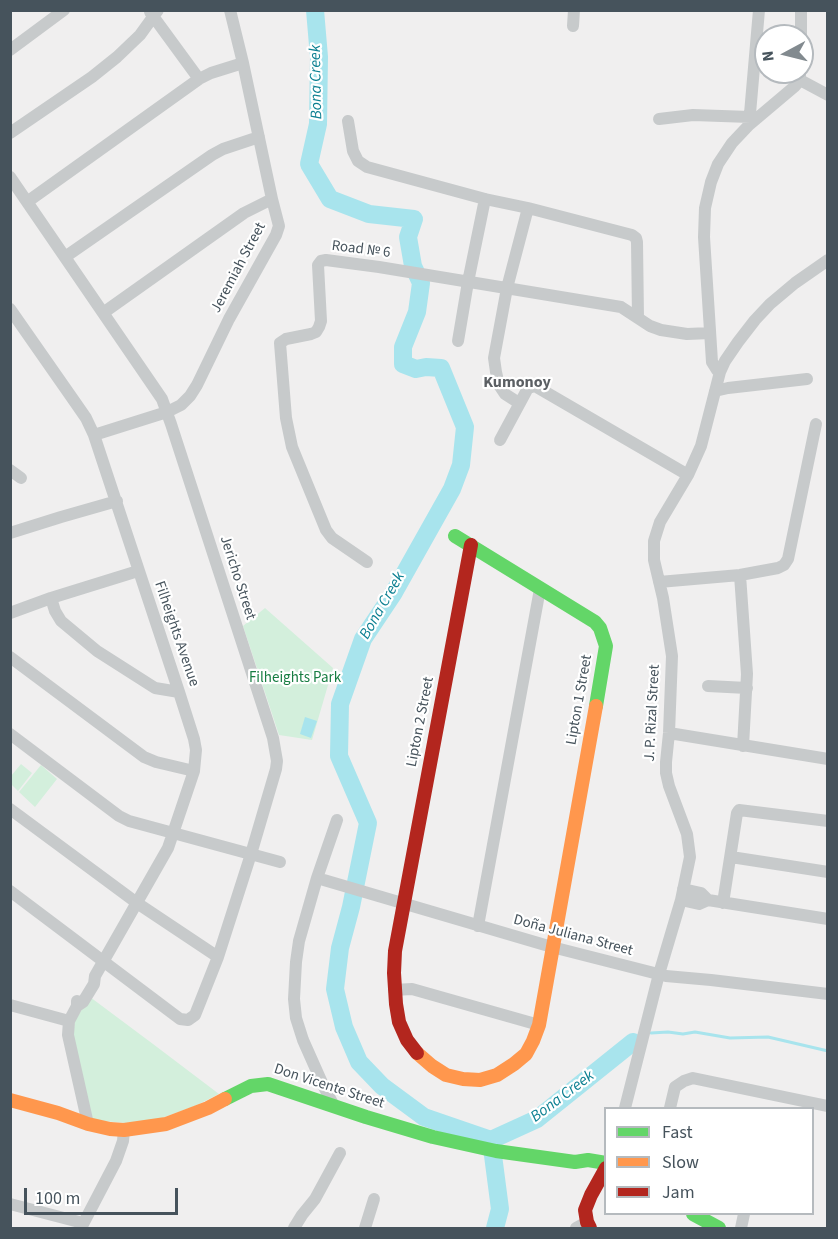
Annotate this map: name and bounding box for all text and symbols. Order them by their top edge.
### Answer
north arrow [754,24,814,84]
water label: Bona Creek [307,45,327,119]
text: N [757,49,780,63]
street label: Jeremiah Street [208,220,270,316]
street label: Road № 6 [331,237,391,263]
district label: Kumonoy [483,373,551,393]
street label: Jericho Street [215,534,259,622]
water label: Bona Creek [356,569,410,643]
street label: Filheights Avenue [150,579,202,689]
street label: Lipton 1 Street [563,653,597,747]
street label: J. P. Rizal Street [641,664,665,762]
park label: Filheights Park [249,670,341,688]
street label: Lipton 2 Street [403,675,439,769]
street label: Doña Juliana Street [511,911,635,961]
street label: Don Vicente Street [272,1061,386,1113]
water label: Bona Creek [527,1067,599,1127]
legend [604,1107,814,1215]
text: Fast [662,1120,693,1145]
text: Slow [662,1150,699,1175]
scale bar [27,1176,182,1214]
text: Jam [662,1180,695,1205]
text: 100 m [35,1186,80,1211]

